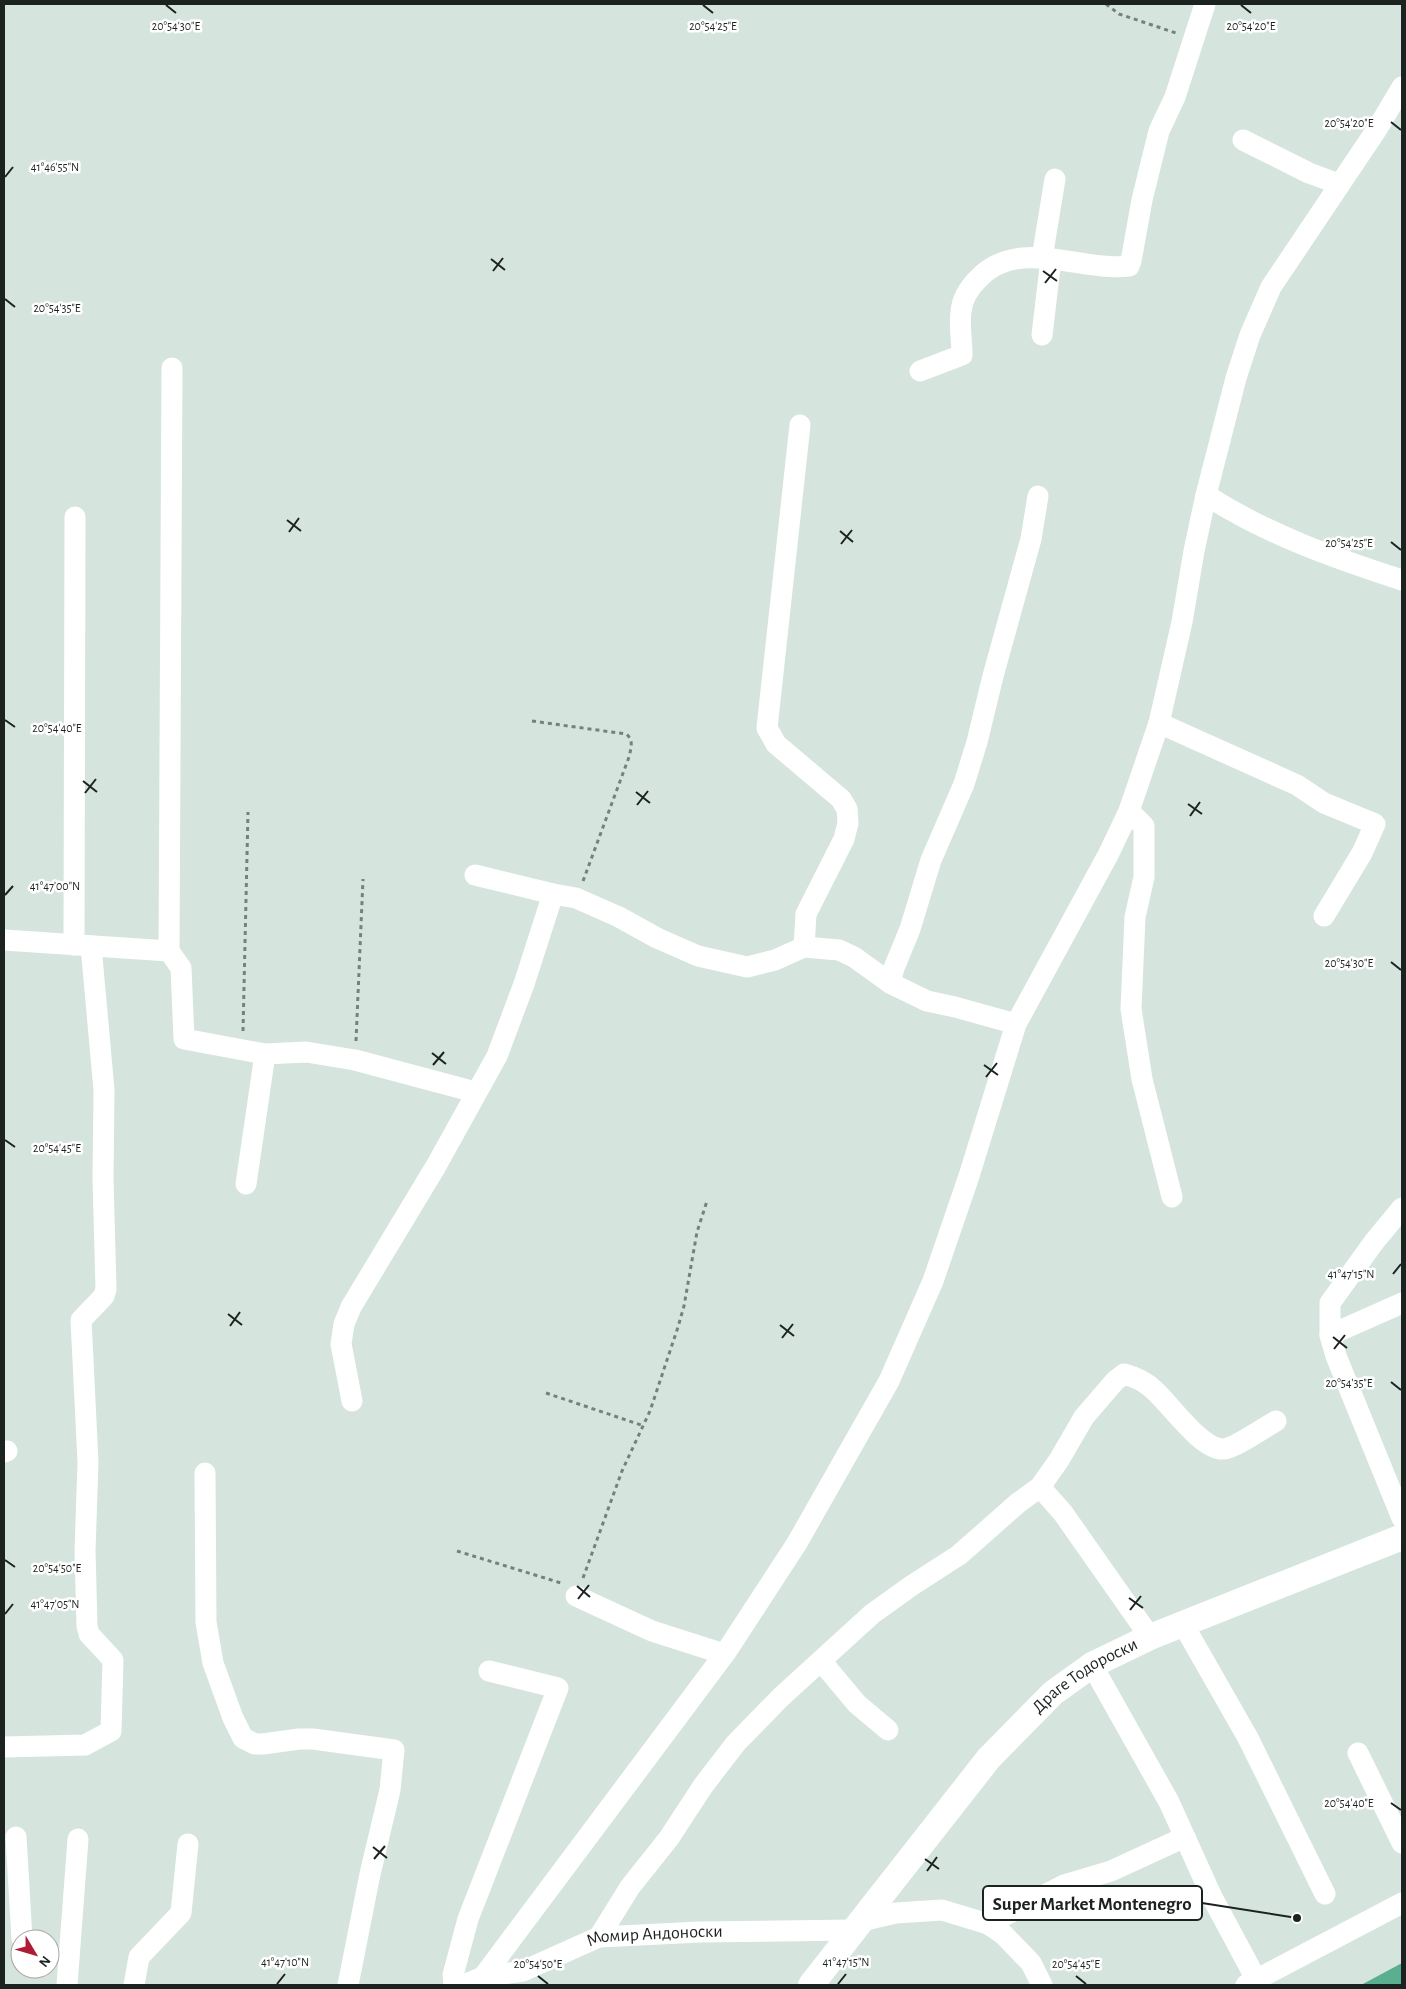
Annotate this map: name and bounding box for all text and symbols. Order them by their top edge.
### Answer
text: 20°54'30"E [152,20,200,32]
text: 20°54'25"E [689,20,737,32]
text: 20°54'20"E [1226,20,1276,32]
text: 20°54'20"E [1324,117,1374,129]
text: 41°46'55"N [31,161,79,173]
text: 20°54'35"E [33,302,81,314]
text: 20°54'25"E [1325,537,1373,549]
text: 20°54'40"E [32,722,82,734]
text: 41°47'00"N [30,880,80,892]
text: 20°54'30"E [1325,957,1373,969]
text: 20°54'45"E [33,1142,81,1154]
text: 41°47'15"N [1328,1268,1374,1280]
text: 20°54'35"E [1325,1377,1373,1389]
text: 20°54'50"E [33,1562,82,1574]
text: 41°47'05"N [30,1598,80,1610]
street label: Драге Тодороски [1029,1635,1141,1717]
text: 20°54'40"E [1324,1797,1374,1809]
callout: Super Market Montenegro [983,1886,1202,1920]
text: Super Market Montenegro [992,1895,1192,1914]
street label: Момир Андоноски [584,1923,723,1950]
north arrow [10,1929,60,1979]
text: N [36,1953,53,1970]
text: 41°47'10"N [261,1956,309,1968]
text: 41°47'15"N [823,1956,869,1968]
text: 20°54'50"E [514,1958,563,1970]
text: 20°54'45"E [1052,1958,1100,1970]

